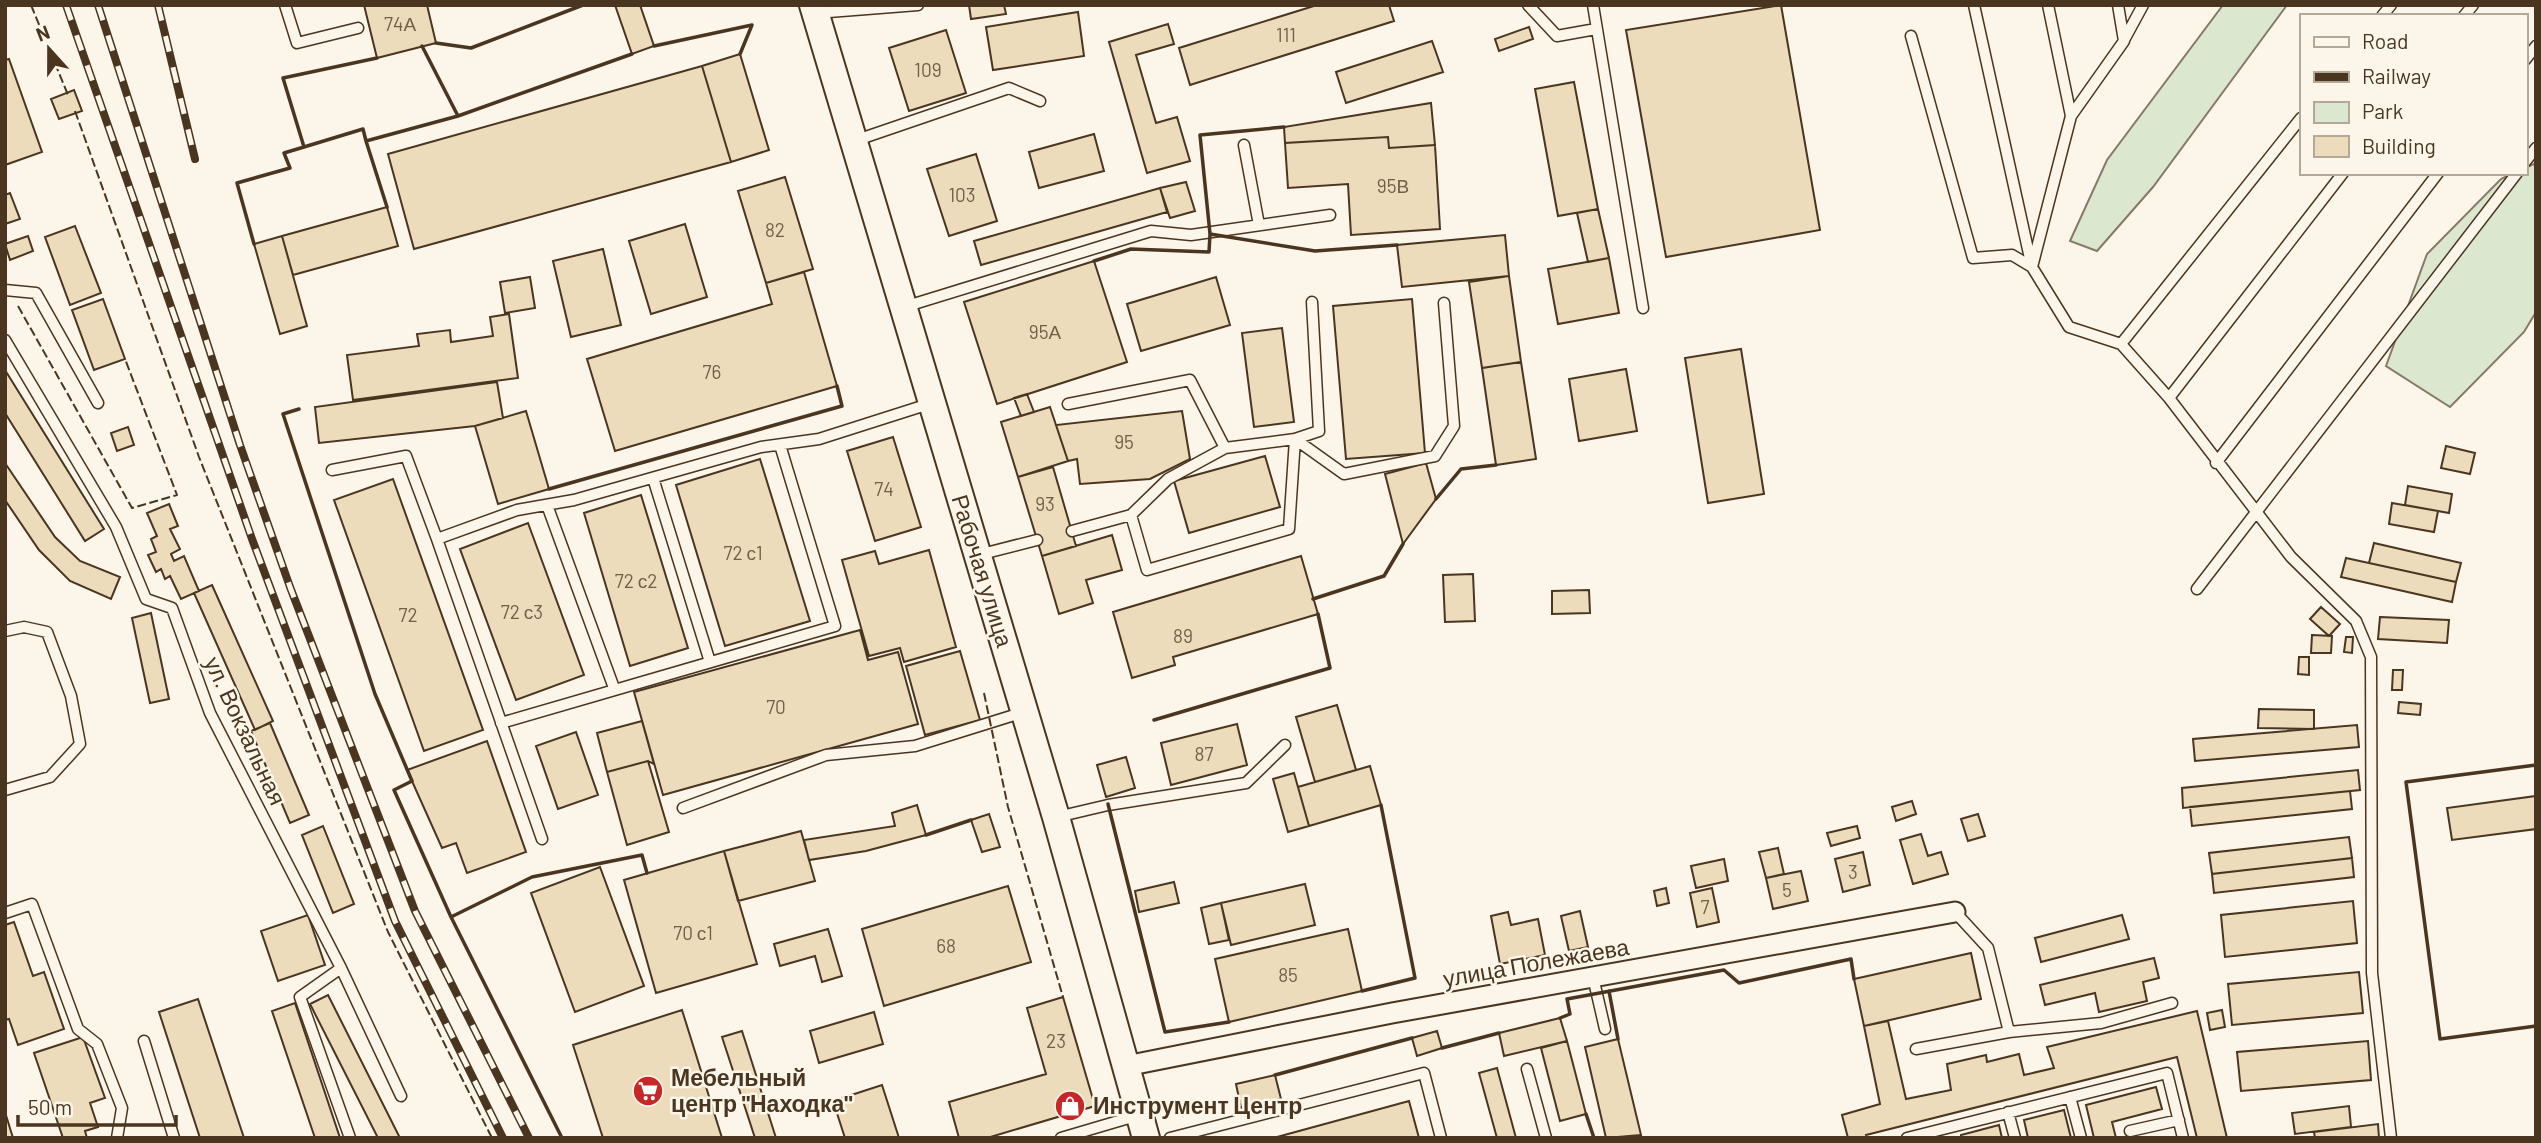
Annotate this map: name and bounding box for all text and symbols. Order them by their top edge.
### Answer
house number: 74А [384,12,416,35]
north arrow [14,14,84,84]
legend [2300,14,2527,175]
text: N [33,20,53,46]
house number: 111 [1276,23,1296,46]
text: Road [2362,28,2408,53]
house number: 109 [914,58,942,81]
text: Railway [2362,63,2431,88]
text: Park [2362,98,2403,123]
text: Building [2362,133,2436,158]
house number: 95В [1377,174,1409,197]
house number: 103 [948,183,976,206]
house number: 82 [765,218,785,241]
house number: 95А [1029,320,1061,343]
house number: 76 [703,360,721,383]
house number: 95 [1114,430,1134,453]
house number: 74 [874,477,894,500]
street label: Рабочая улица [946,491,1019,650]
house number: 93 [1035,492,1055,515]
house number: 72 с1 [723,541,763,564]
house number: 72 с2 [615,569,657,592]
house number: 72 с3 [501,600,543,623]
house number: 72 [398,603,418,626]
house number: 89 [1173,624,1193,647]
street label: ул. Вокзальная [199,652,293,809]
house number: 70 [766,695,786,718]
house number: 87 [1195,742,1213,765]
house number: 3 [1848,860,1858,883]
house number: 5 [1782,878,1792,901]
house number: 7 [1701,895,1710,918]
house number: 70 с1 [673,921,713,944]
street label: улица Полежаева [1441,932,1631,992]
house number: 68 [936,934,956,957]
house number: 85 [1278,963,1298,986]
house number: 23 [1046,1029,1066,1052]
place label: Мебельный центр "Находка" [671,1063,853,1117]
supermarket icon: Мебельный центр "Находка" [631,1074,665,1108]
scale bar [18,1084,175,1128]
shop icon: Инструмент Центр [1053,1089,1087,1123]
place label: Инструмент Центр [1093,1091,1302,1119]
text: 50 m [28,1094,72,1119]

